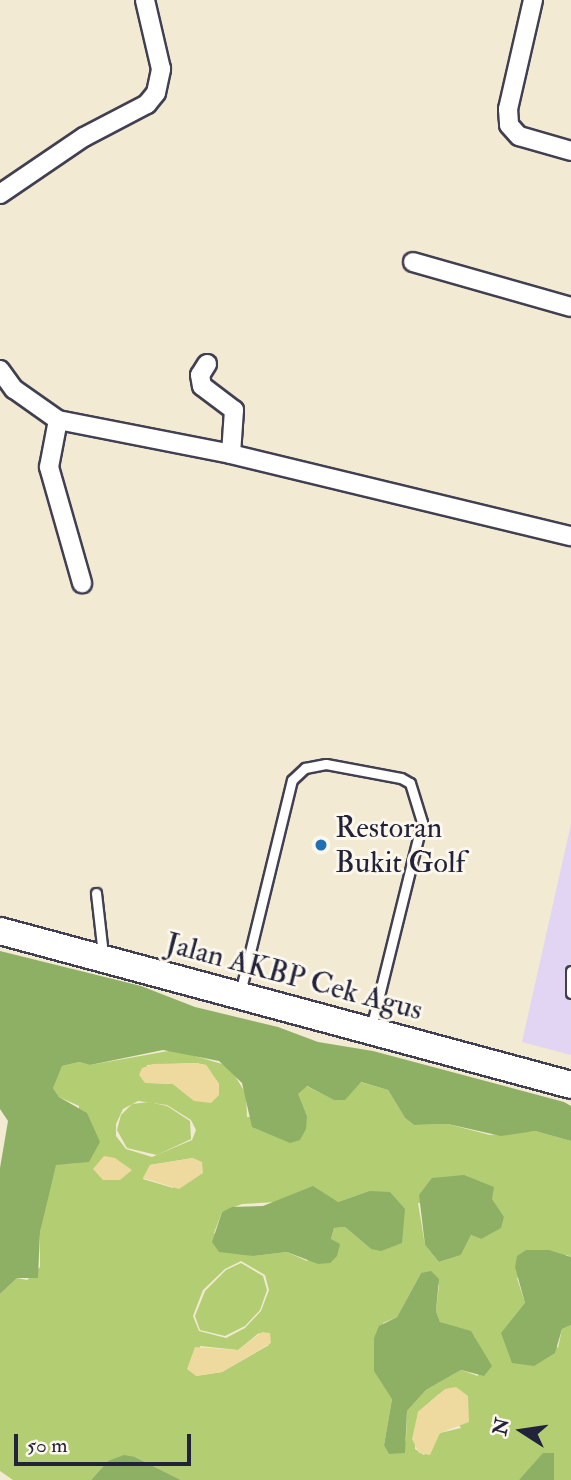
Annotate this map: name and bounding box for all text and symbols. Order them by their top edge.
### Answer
place label: Restoran Bukit Golf [335,810,465,880]
marker: Restoran Bukit Golf [313,837,329,853]
street label: Jalan AKBP Cek Agus [162,925,426,1029]
north arrow [487,1396,557,1466]
text: N [488,1416,515,1437]
scale bar [18,1420,194,1464]
text: 50 m [27,1432,68,1459]

